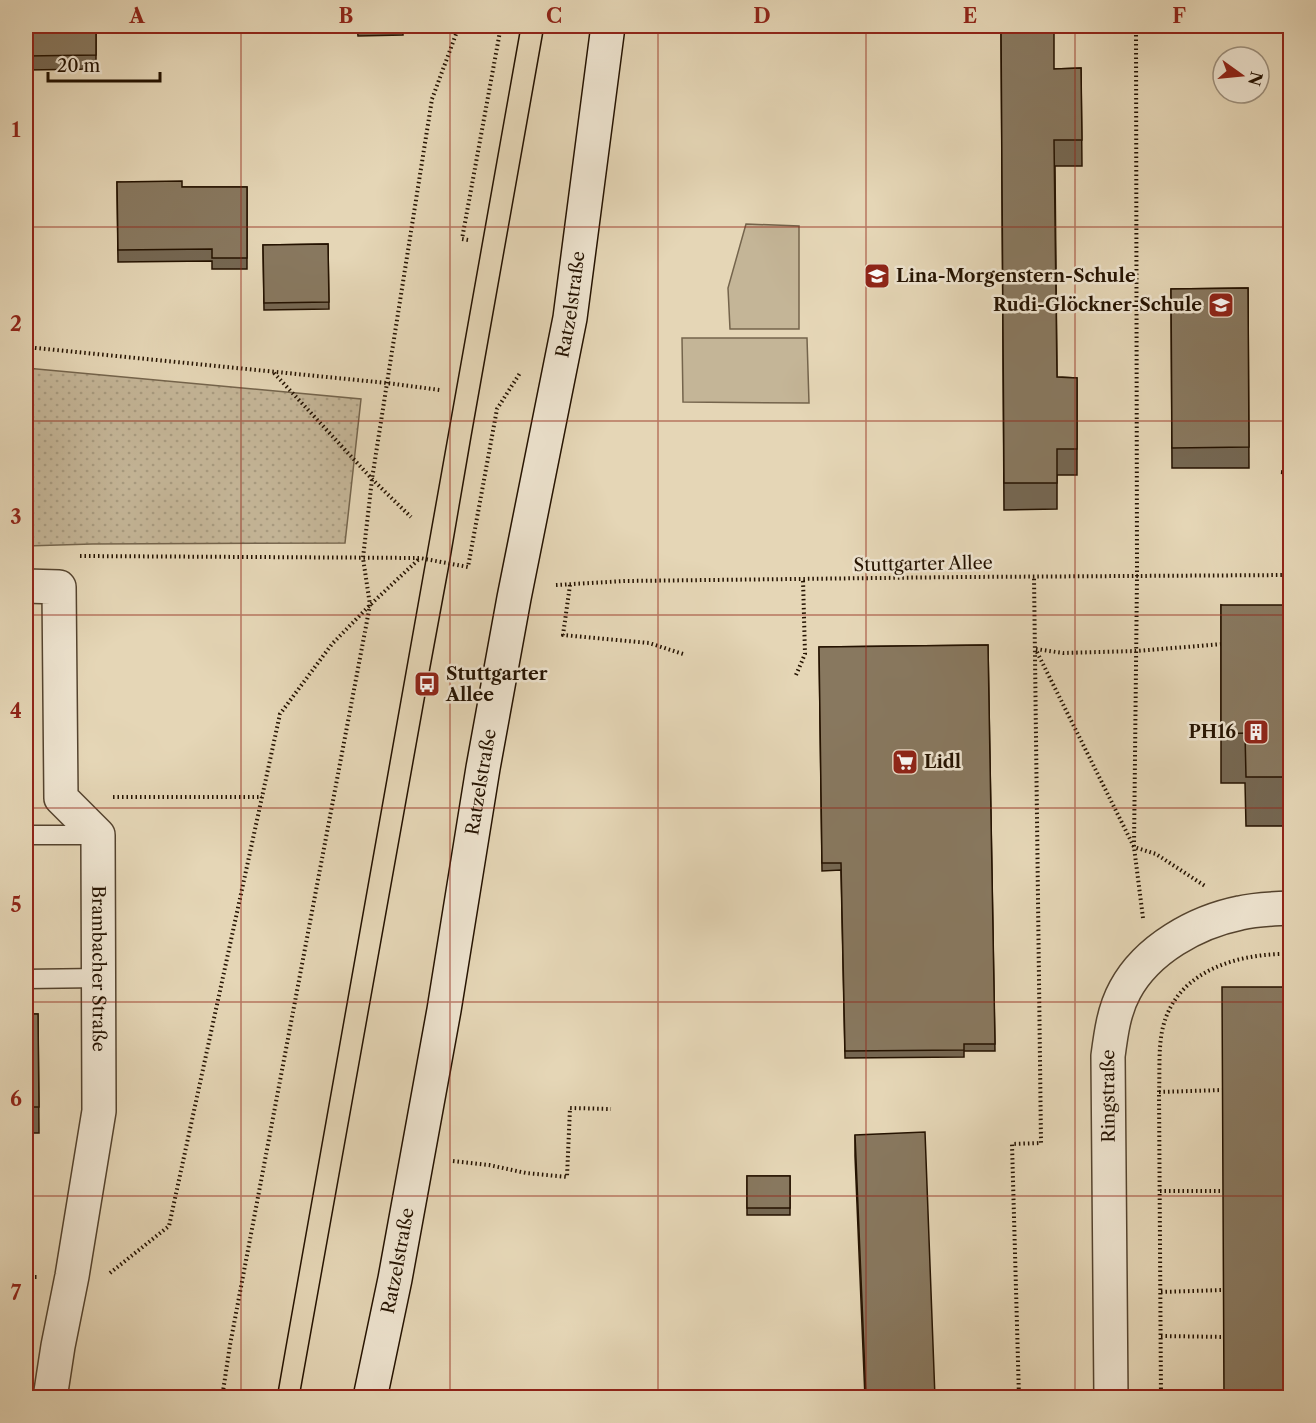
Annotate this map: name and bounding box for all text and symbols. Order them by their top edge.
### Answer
text: A [128,4,145,28]
text: B [339,4,354,28]
text: C [546,4,562,28]
text: D [753,4,771,28]
text: E [963,4,977,28]
text: F [1172,4,1186,28]
scale bar [48,45,160,83]
north arrow [1211,45,1271,105]
text: 20 m [57,55,101,77]
text: N [1244,70,1267,88]
text: 1 [12,118,21,142]
street label: Ratzelstraße [551,250,590,360]
school or university icon: Lina-Morgenstern-Schule [862,261,892,291]
place label: Lina-Morgenstern-Schule [896,265,1136,287]
school or university icon: Rudi-Glöckner-Schule [1206,290,1236,320]
place label: Rudi-Glöckner-Schule [993,294,1202,316]
text: 2 [10,312,22,336]
text: 3 [10,505,22,529]
street label: Stuttgarter Allee [853,552,993,576]
place label: Stuttgarter Allee [445,663,548,706]
bus stop icon: Stuttgarter Allee [412,669,442,699]
text: 4 [10,699,22,723]
building icon: PH16 [1241,717,1271,747]
place label: PH16 [1188,721,1236,743]
street label: Ratzelstraße [461,727,501,837]
supermarket icon: Lidl [890,747,920,777]
place label: Lidl [924,751,961,773]
street label: Brambacher Straße [87,885,110,1052]
text: 5 [10,893,22,917]
street label: Ringstraße [1097,1048,1120,1143]
text: 6 [10,1087,22,1111]
street label: Ratzelstraße [377,1206,419,1316]
text: 7 [11,1281,22,1305]

